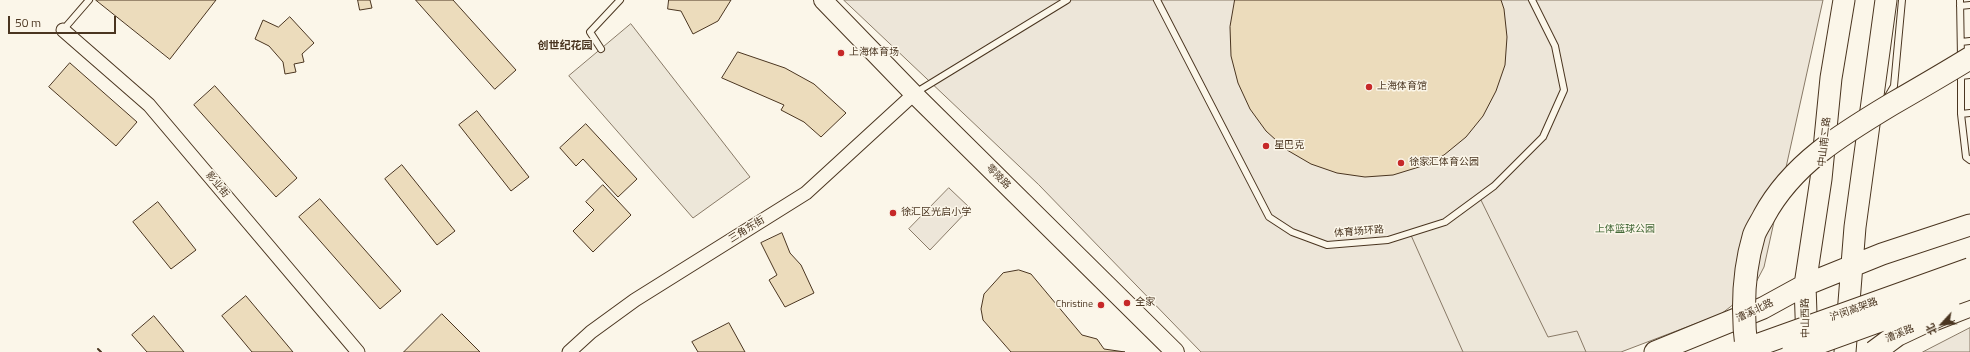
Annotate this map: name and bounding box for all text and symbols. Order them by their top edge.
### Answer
scale bar [10,8,118,34]
text: 50 m [15,13,41,32]
district label: 创世纪花园 [538,39,592,53]
place label: 上海体育场 [849,47,899,59]
marker: 上海体育场 [836,48,846,58]
place label: 上海体育馆 [1377,81,1427,93]
marker: 上海体育馆 [1364,82,1374,92]
street label: 中山南二路 [1816,117,1834,167]
place label: 星巴克 [1274,140,1304,152]
marker: 星巴克 [1261,141,1271,151]
place label: 徐家汇体育公园 [1409,157,1479,169]
marker: 徐家汇体育公园 [1396,158,1406,168]
street label: 零陵路 [983,162,1013,192]
street label: 影业街 [203,170,231,200]
place label: 徐汇区光启小学 [901,207,971,219]
marker: 徐汇区光启小学 [888,208,898,218]
street label: 三角东街 [727,214,767,246]
street label: 体育场环路 [1334,224,1384,240]
park label: 上体篮球公园 [1595,224,1655,236]
street label: 沪闵高架路 [1828,296,1880,324]
place label: 全家 [1135,297,1155,309]
street label: 漕溪北路 [1734,297,1776,325]
marker: 全家 [1122,298,1132,308]
street label: 中山西路 [1800,298,1812,338]
place label: Christine [1056,299,1093,311]
marker: Christine [1096,300,1106,310]
north arrow [1922,304,1962,344]
text: 北 [1922,321,1941,338]
street label: 漕溪路 [1884,323,1916,345]

